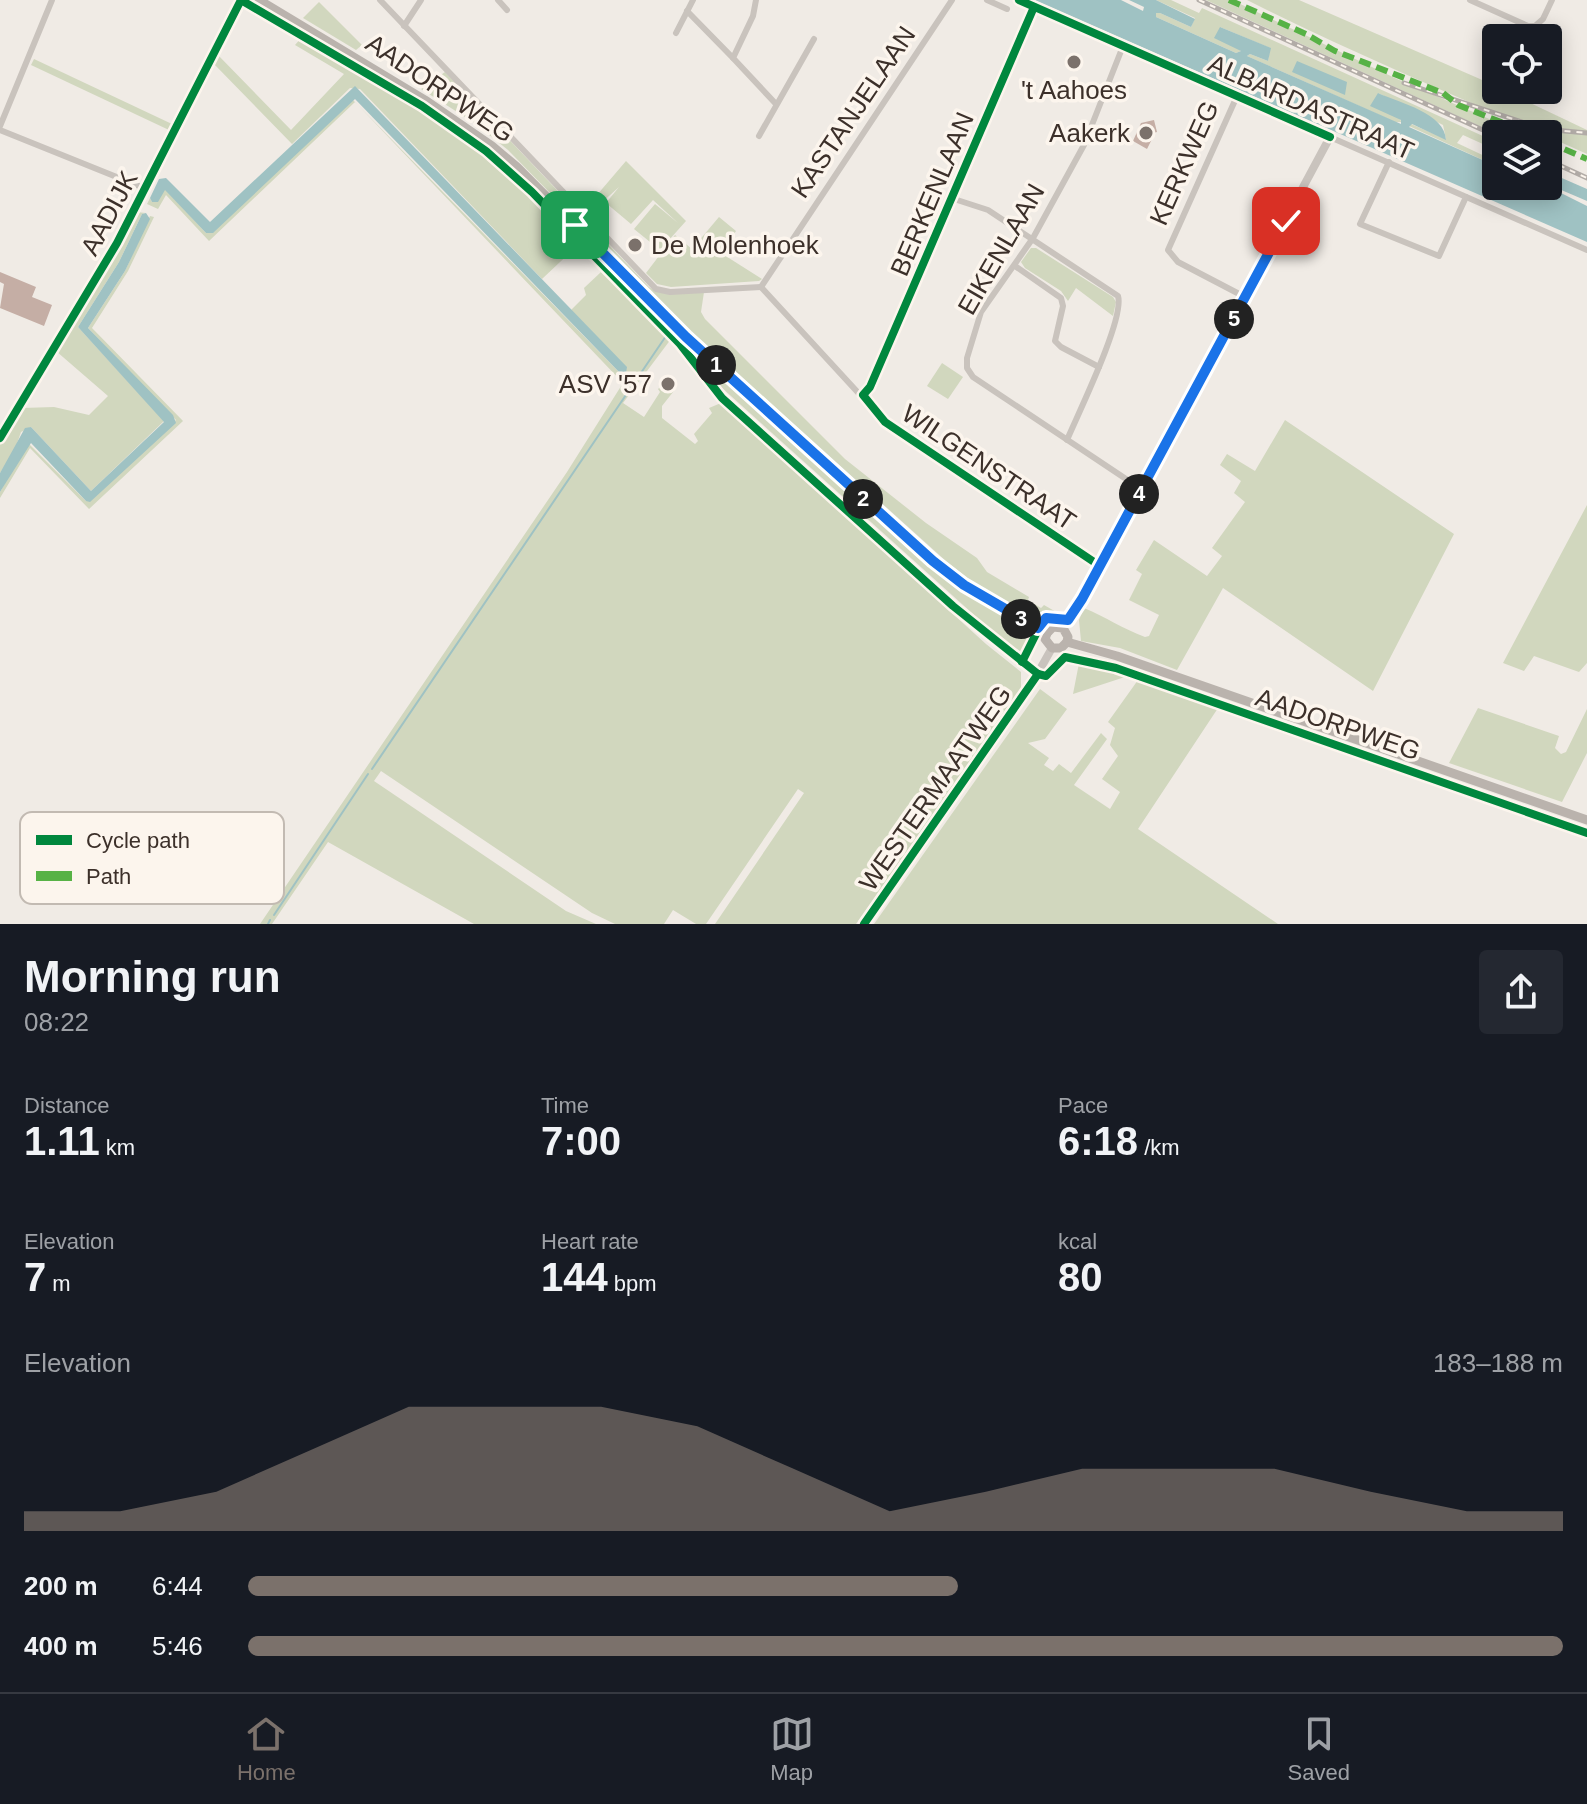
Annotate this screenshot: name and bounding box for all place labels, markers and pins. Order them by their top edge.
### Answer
marker: 't Aahoes [1065,53,1083,71]
place label: 't Aahoes [1021,75,1127,105]
place label: Aakerk [1049,118,1131,148]
marker: Aakerk [1137,124,1155,142]
pin [1252,187,1320,255]
pin [541,191,609,259]
place label: De Molenhoek [651,230,820,260]
marker: De Molenhoek [626,236,644,254]
pin: 5 [1214,299,1254,339]
pin: 1 [696,345,736,385]
place label: ASV '57 [559,369,652,399]
marker: ASV '57 [659,375,677,393]
pin: 4 [1119,474,1159,514]
pin: 2 [843,479,883,519]
pin: 3 [1001,599,1041,639]

